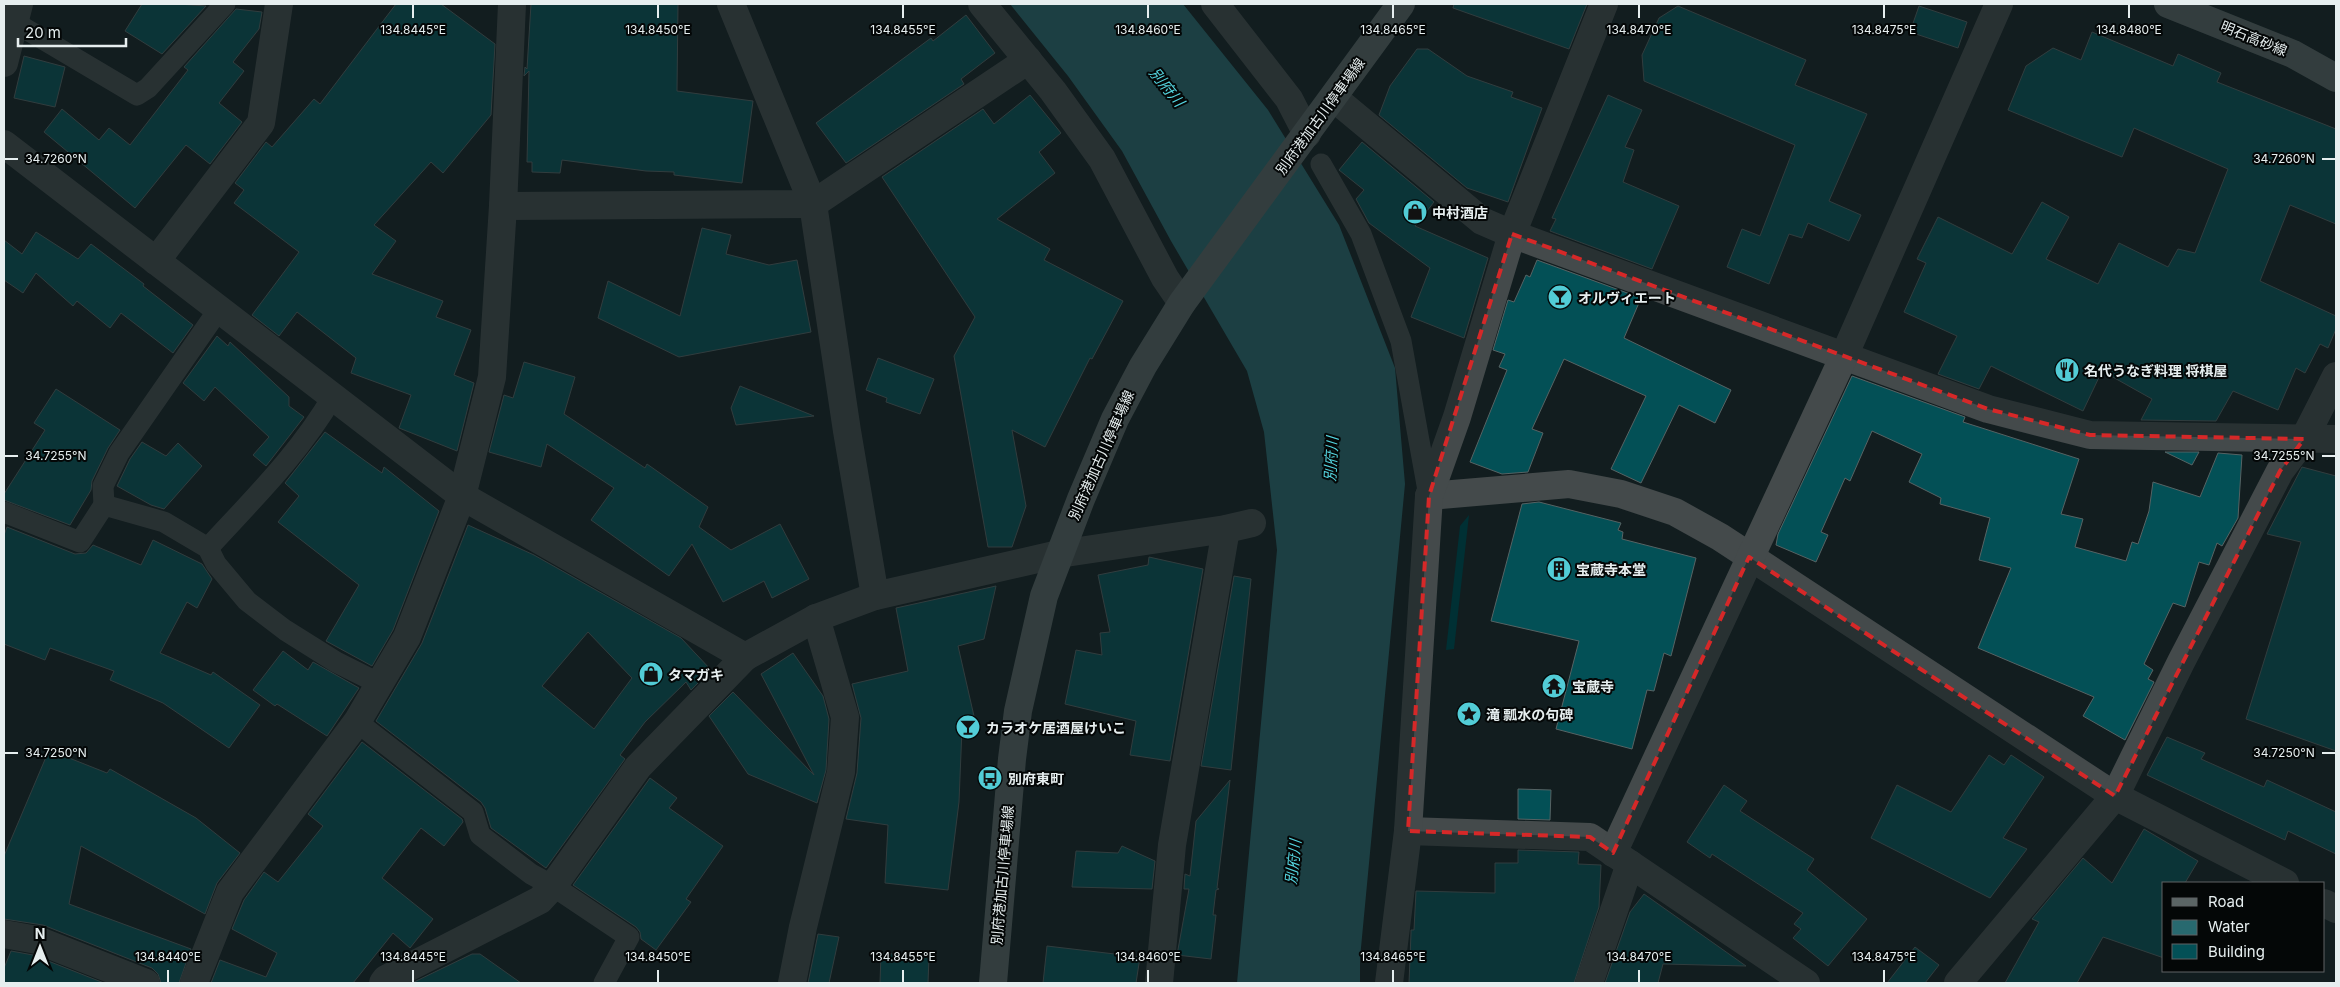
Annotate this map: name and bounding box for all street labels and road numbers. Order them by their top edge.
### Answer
street label: 明石高砂線 [2218,17,2290,59]
street label: 別府港加古川停車場線 [1272,54,1368,178]
street label: 別府港加古川停車場線 [1065,388,1137,522]
street label: 別府港加古川停車場線 [987,805,1017,945]

